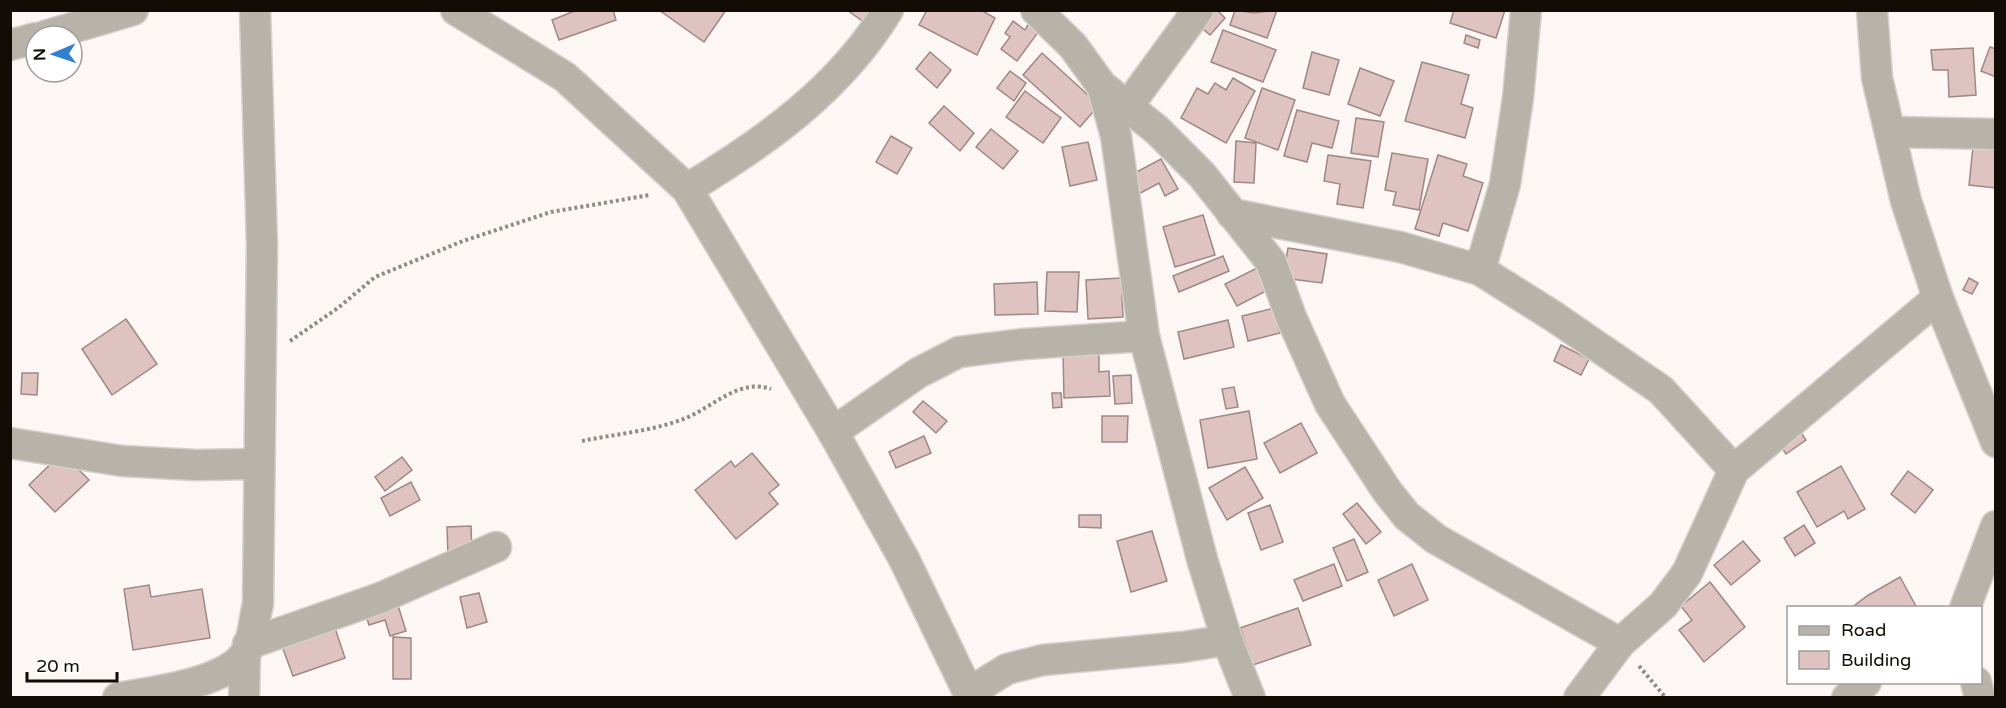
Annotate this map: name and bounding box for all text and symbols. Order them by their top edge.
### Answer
north arrow [24,24,84,84]
text: N [30,48,50,61]
legend [1787,606,1982,684]
text: Road [1841,619,1886,641]
scale bar [27,645,117,683]
text: Building [1841,649,1911,671]
text: 20 m [36,655,80,677]

